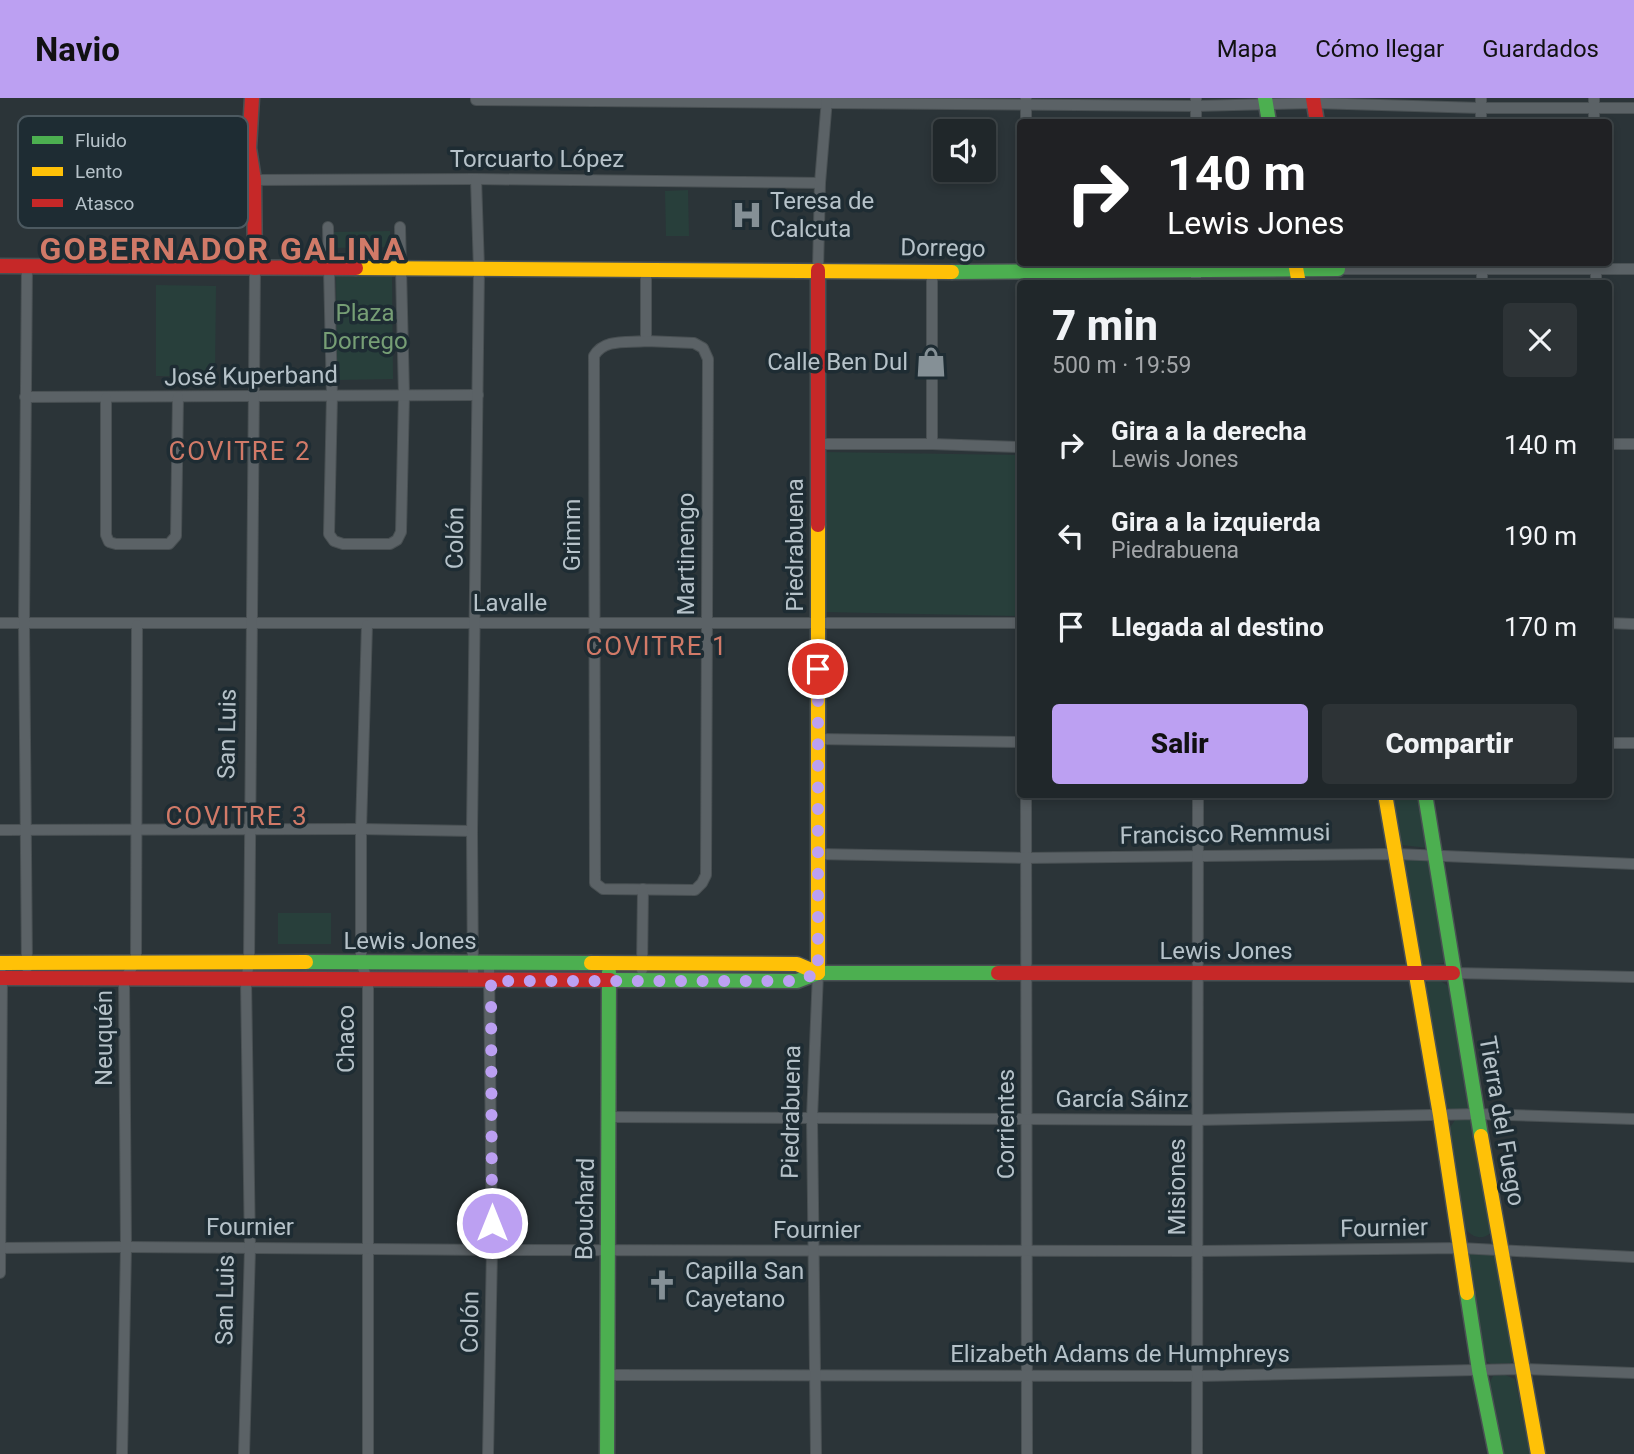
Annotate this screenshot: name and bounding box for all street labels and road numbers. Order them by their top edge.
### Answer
street label: Torcuarto López [450,145,624,173]
street label: Dorrego [900,233,986,263]
street label: José Kuperband [164,360,338,392]
street label: Piedrabuena [781,478,809,612]
street label: Martinengo [672,493,700,615]
street label: Grimm [558,499,586,571]
street label: Colón [440,507,470,569]
street label: Lavalle [473,589,547,617]
street label: San Luis [212,689,242,779]
street label: Francisco Remmusi [1119,818,1331,850]
street label: Lewis Jones [343,927,477,955]
street label: Lewis Jones [1159,937,1293,965]
street label: Neuquén [90,990,118,1086]
street label: Chaco [332,1005,360,1073]
street label: Tierra del Fuego [1473,1034,1531,1208]
street label: Piedrabuena [776,1045,806,1179]
street label: Corrientes [992,1069,1020,1179]
street label: García Sáinz [1055,1085,1189,1113]
street label: Misiones [1163,1138,1191,1236]
street label: Bouchard [570,1158,600,1260]
street label: Fournier [206,1213,294,1241]
street label: Fournier [1340,1213,1428,1243]
street label: Fournier [773,1216,861,1244]
street label: San Luis [210,1255,240,1345]
street label: Colón [455,1291,485,1353]
street label: Elizabeth Adams de Humphreys [950,1340,1290,1368]

